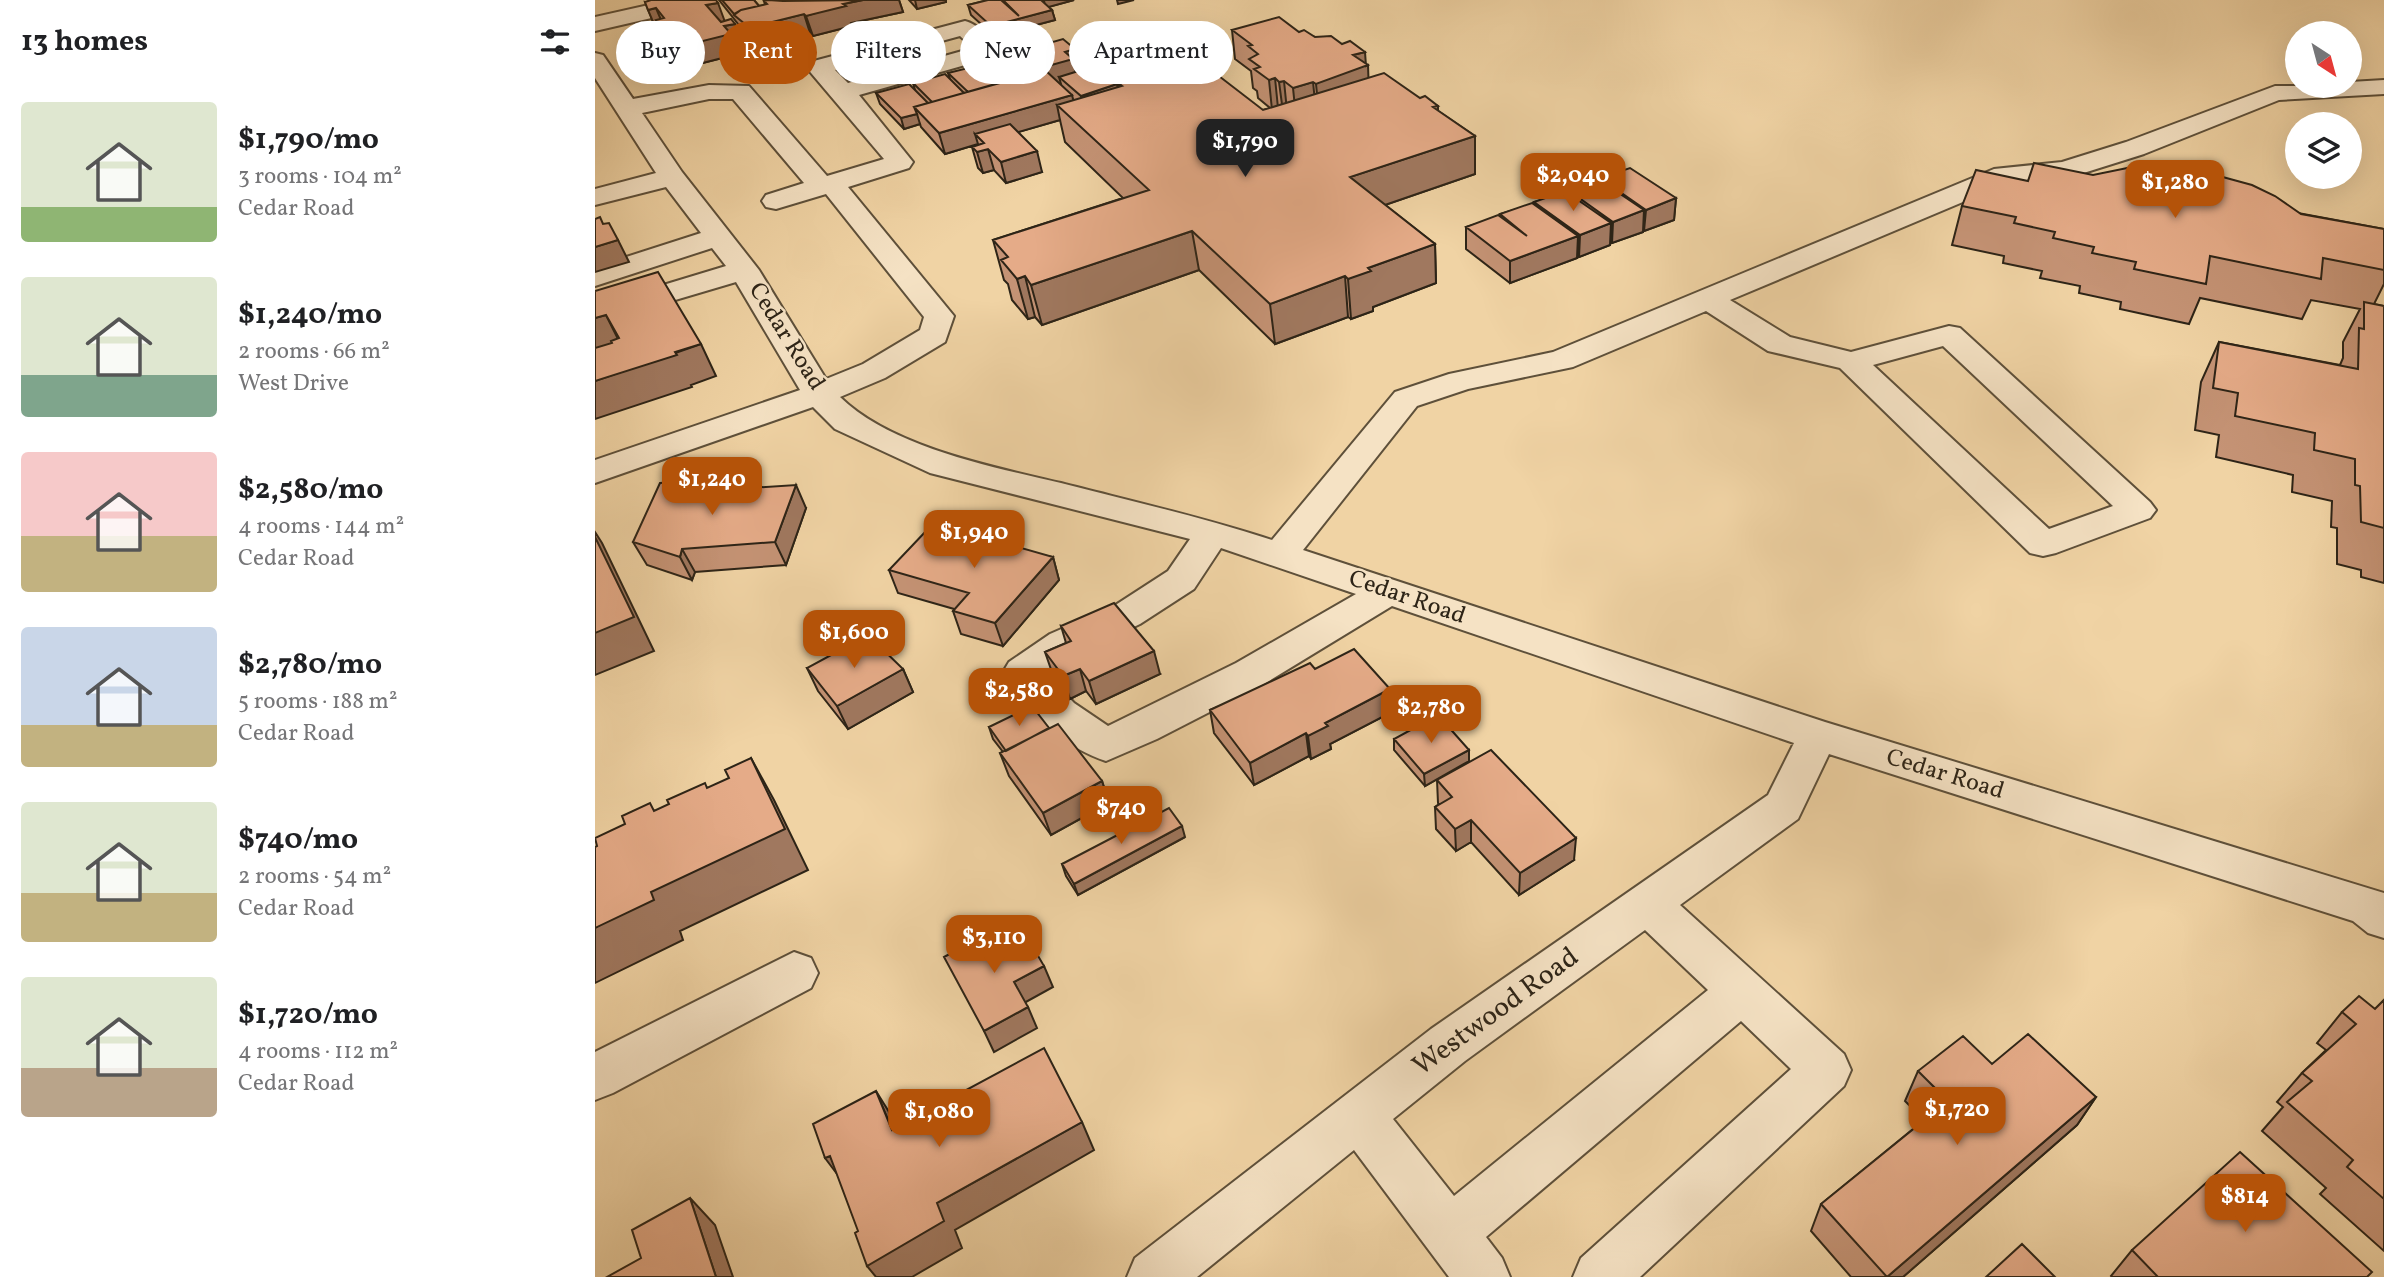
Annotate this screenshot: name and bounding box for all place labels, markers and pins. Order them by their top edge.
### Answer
pin: $1,790 [1188,120,1302,179]
pin: $2,040 [1516,154,1630,213]
pin: $1,280 [2118,160,2232,220]
pin: $1,240 [655,458,769,517]
pin: $1,940 [917,510,1031,570]
pin: $1,600 [797,610,911,670]
pin: $2,580 [962,668,1076,728]
pin: $2,780 [1374,686,1488,745]
pin: $740 [1080,786,1162,846]
pin: $3,110 [937,916,1051,975]
pin: $1,720 [1900,1088,2014,1147]
pin: $1,080 [882,1090,996,1149]
pin: $814 [2204,1174,2286,1234]

